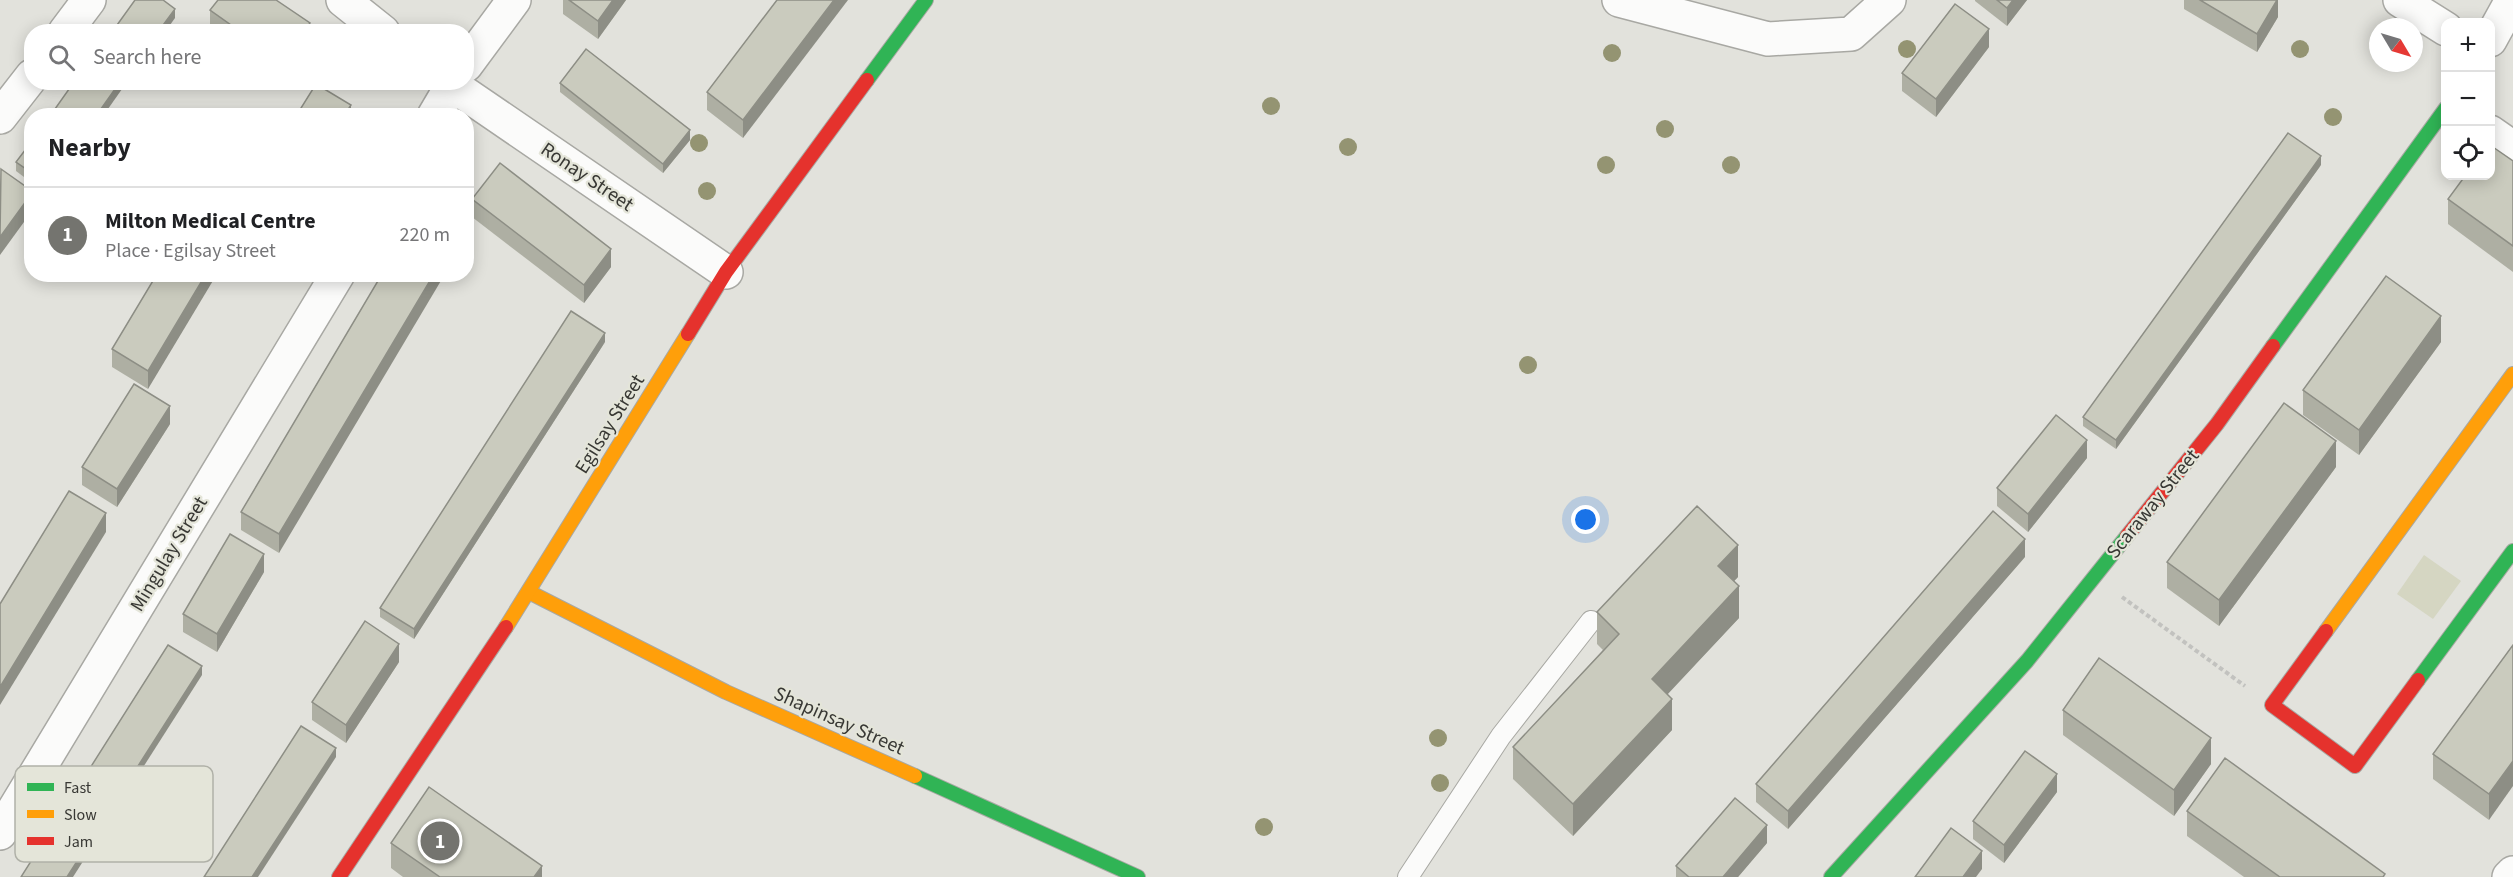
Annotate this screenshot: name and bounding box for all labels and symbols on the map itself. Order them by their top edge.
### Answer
north arrow [2369,18,2423,72]
street label: Ronay Street [535,136,639,219]
street label: Egilsay Street [568,369,652,479]
street label: Scaraway Street [2100,443,2206,565]
street label: Mingulay Street [124,491,215,617]
your location [1571,505,1600,534]
street label: Shapinsay Street [769,680,909,762]
legend [15,766,213,862]
text: Fast [64,777,92,799]
text: Slow [64,804,97,826]
pin: 1 [420,818,460,864]
text: Jam [64,831,93,853]

